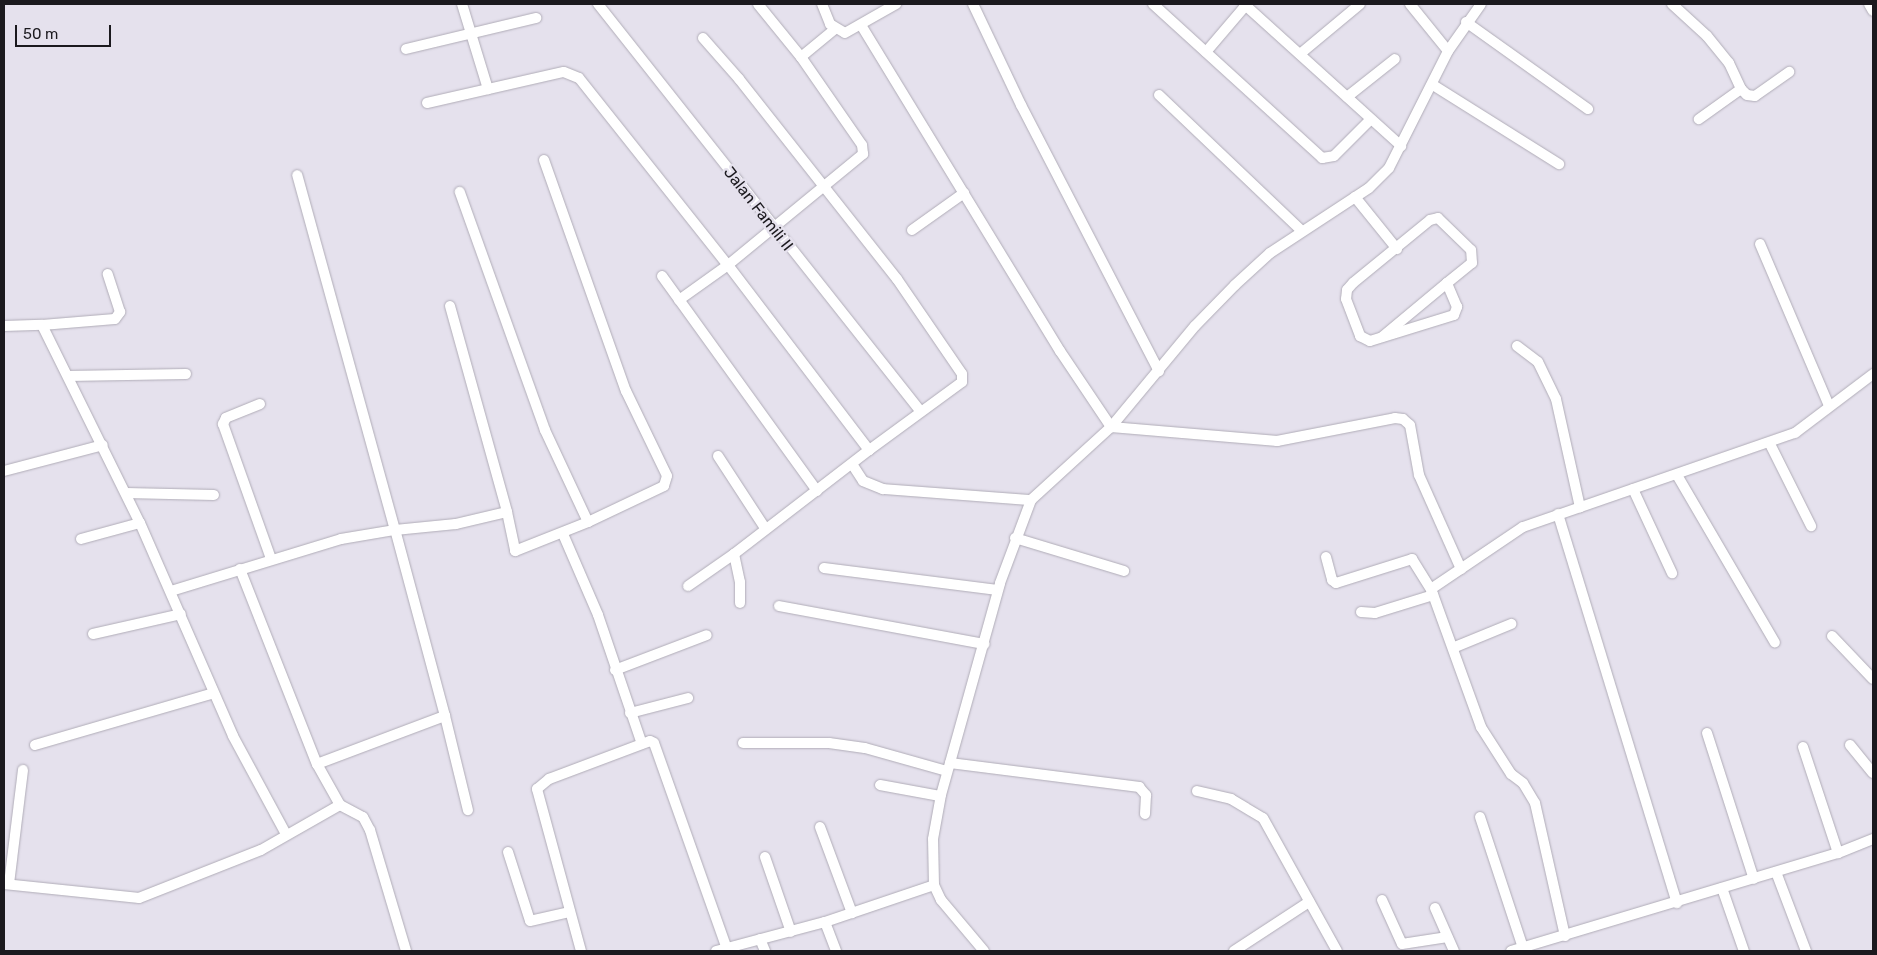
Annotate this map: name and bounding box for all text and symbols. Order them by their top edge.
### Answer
scale bar [18,15,114,47]
text: 50 m [23,25,58,43]
street label: Jalan Famili II [719,163,797,255]

